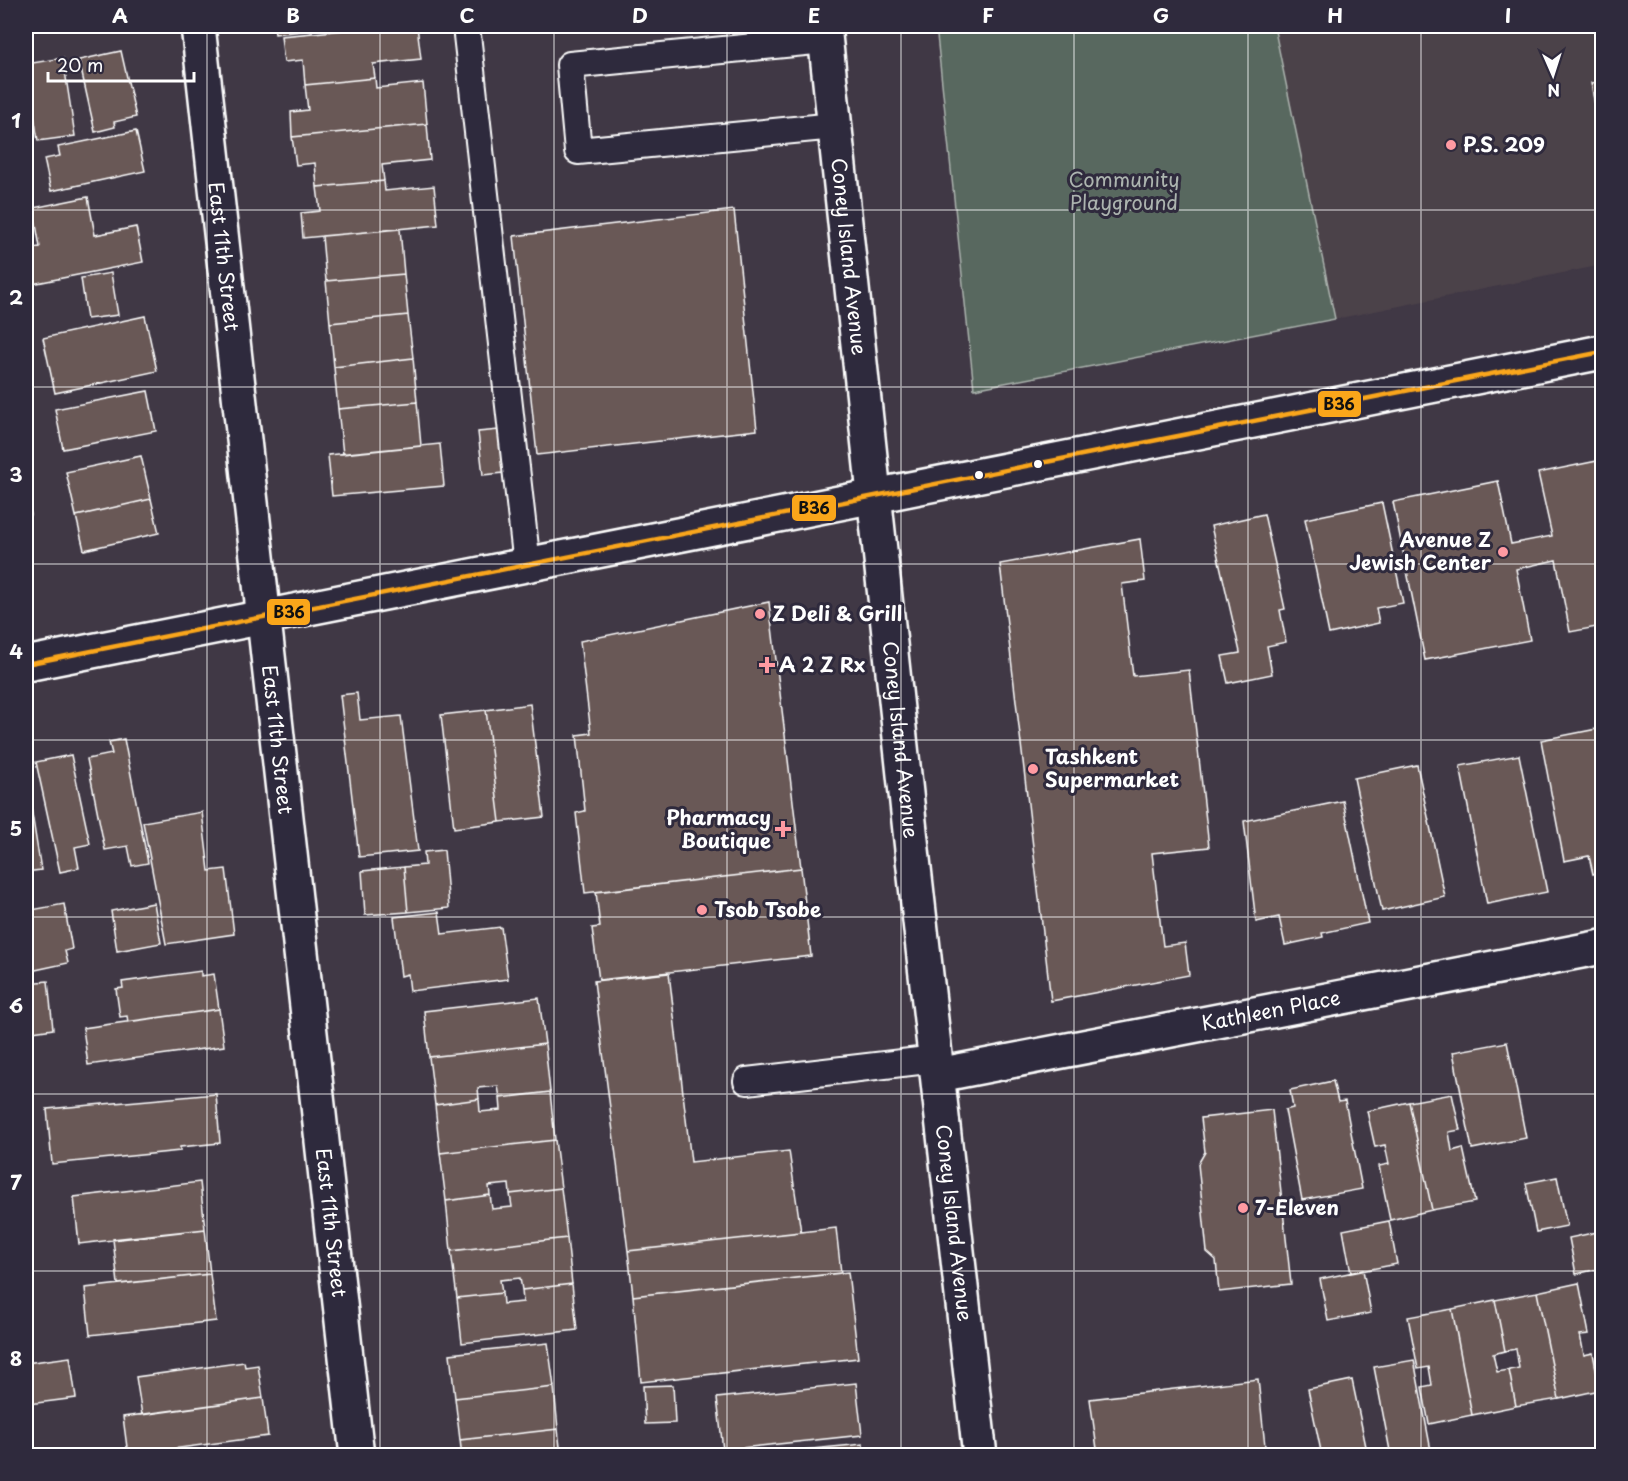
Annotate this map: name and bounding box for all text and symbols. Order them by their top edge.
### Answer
text: A [112,0,128,30]
text: B [286,0,300,30]
text: C [459,0,475,30]
text: D [632,0,648,30]
text: E [808,0,820,30]
text: F [982,0,994,30]
text: G [1153,0,1169,30]
text: H [1327,0,1343,30]
text: I [1505,0,1511,30]
scale bar [48,45,194,83]
north arrow [1523,45,1583,105]
text: 20 m [57,51,103,78]
text: N [1547,79,1561,103]
text: 1 [11,105,21,135]
place label: P.S. 209 [1463,129,1545,159]
marker: P.S. 209 [1444,138,1458,152]
street label: Coney Island Avenue [824,156,875,357]
park label: Community Playground [1068,164,1180,217]
street label: East 11th Street [201,180,248,333]
text: 2 [9,282,23,312]
line badge: B36 [1317,390,1362,418]
text: B36 [1323,391,1355,415]
unlabelled marker [1032,458,1044,470]
text: 3 [9,459,23,489]
unlabelled marker [973,469,985,481]
line badge: B36 [791,494,837,522]
text: B36 [798,495,830,519]
place label: Avenue Z Jewish Center [1349,524,1492,577]
marker: Avenue Z Jewish Center [1496,545,1510,559]
line badge: B36 [266,598,311,626]
place label: Z Deli & Grill [772,598,902,628]
text: B36 [273,599,305,623]
marker: Z Deli & Grill [753,607,767,621]
text: 4 [9,636,23,666]
street label: Coney Island Avenue [876,640,927,840]
place label: A 2 Z Rx [779,649,865,679]
marker: A 2 Z Rx [760,658,774,672]
street label: East 11th Street [255,663,302,816]
place label: Tashkent Supermarket [1045,741,1179,794]
marker: Tashkent Supermarket [1026,762,1040,776]
place label: Pharmacy Boutique [666,802,771,855]
text: 5 [10,813,22,843]
marker: Pharmacy Boutique [776,822,790,836]
place label: Tsob Tsobe [714,894,821,924]
marker: Tsob Tsobe [695,903,709,917]
street label: Kathleen Place [1199,982,1343,1038]
text: 6 [9,990,23,1020]
street label: Coney Island Avenue [929,1123,981,1323]
street label: East 11th Street [309,1146,355,1299]
text: 7 [10,1167,22,1197]
place label: 7-Eleven [1255,1192,1339,1222]
marker: 7-Eleven [1236,1201,1250,1215]
text: 8 [10,1343,22,1373]

